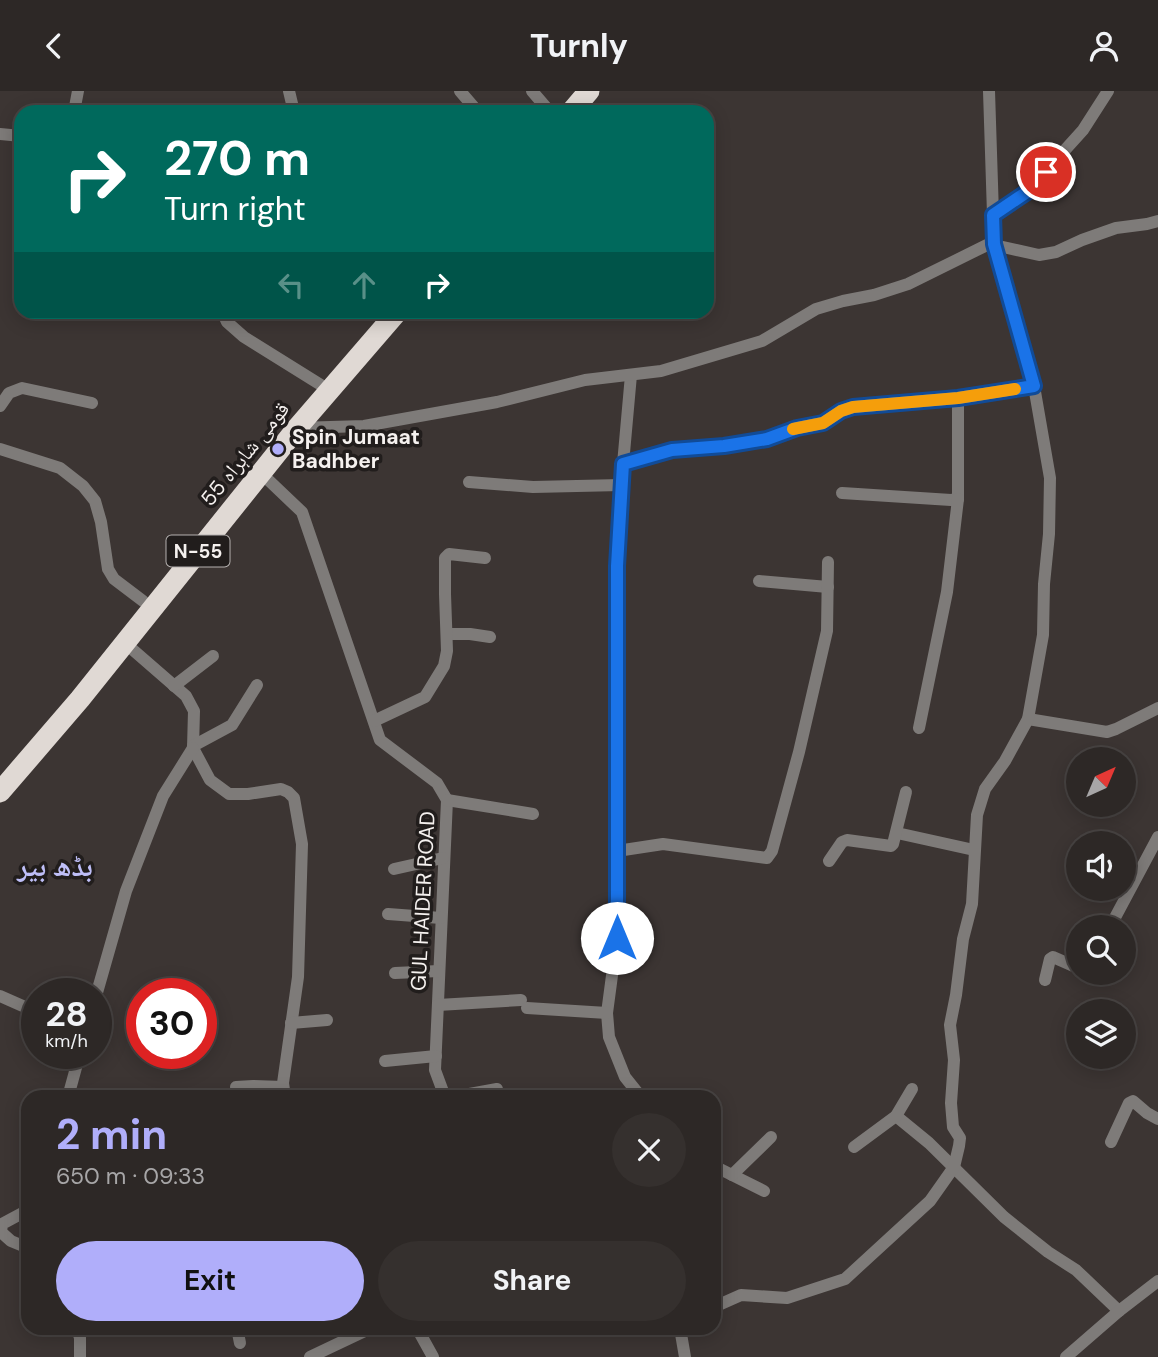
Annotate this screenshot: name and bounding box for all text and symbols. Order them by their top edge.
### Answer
text: Turnly [530,25,628,67]
icon: back [35,27,73,65]
icon: person [1085,27,1123,65]
text: 270 m [164,126,310,190]
icon: right [49,133,140,224]
pin [1016,142,1076,202]
icon: arrive [1027,153,1065,191]
text: Turn right [164,188,306,230]
icon: left [272,266,310,304]
icon: ahead [345,266,383,304]
icon: right [418,266,456,304]
street label: قومی شاہراہ 55 [194,396,296,512]
place label: Spin Jumaat Badhber [292,423,420,475]
marker: Spin Jumaat Badhber [270,441,286,457]
road number: N-55 [166,535,230,566]
north arrow [1066,747,1136,817]
map controls [1066,747,1136,1069]
street label: GUL HAIDER ROAD [404,810,442,992]
button: sound [1066,831,1136,901]
district label: بڈھ بیر [16,848,93,885]
position arrow [580,901,654,975]
button: search [1066,915,1136,985]
speed limit sign: 30 [126,978,217,1069]
text: 28 [45,991,88,1037]
button: layers [1066,999,1136,1069]
text: km/h [45,1029,88,1053]
text: 2 min [56,1107,167,1162]
button: close [612,1113,686,1187]
text: 650 m · 09:33 [56,1161,205,1191]
button: Exit [56,1241,364,1321]
button: Share [378,1241,686,1321]

